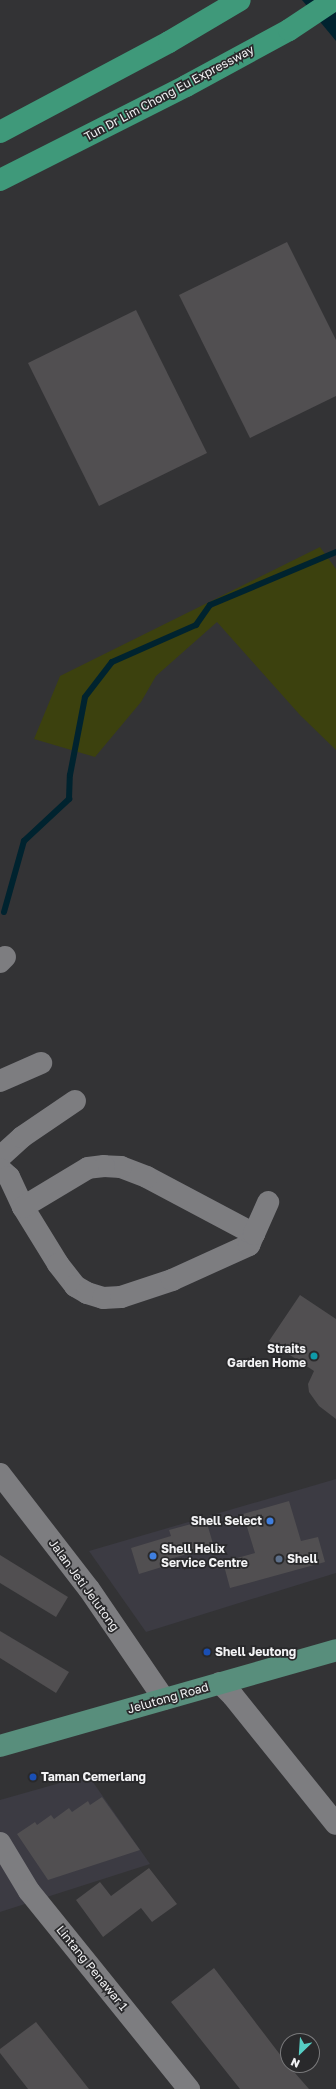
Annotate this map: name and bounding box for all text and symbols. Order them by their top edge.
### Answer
street label: Tun Dr Lim Chong Eu Expressway [82,42,256,144]
place label: Straits Garden Home [227,1342,306,1370]
marker: Straits Garden Home [309,1351,319,1361]
place label: Shell Select [191,1514,262,1528]
marker: Shell Select [265,1516,275,1526]
street label: Jalan Jeti Jelutong [46,1536,122,1634]
place label: Shell Helix Service Centre [161,1542,248,1570]
marker: Shell Helix Service Centre [148,1551,158,1561]
place label: Shell [287,1552,317,1566]
marker: Shell [274,1554,284,1564]
place label: Shell Jeutong [215,1645,296,1659]
marker: Shell Jeutong [202,1647,212,1657]
street label: Jelutong Road [126,1680,210,1716]
place label: Taman Cemerlang [41,1770,146,1784]
marker: Taman Cemerlang [28,1772,38,1782]
street label: Lintang Penawar 1 [53,1923,131,2013]
north arrow [280,2033,320,2073]
text: N [289,2056,302,2071]

